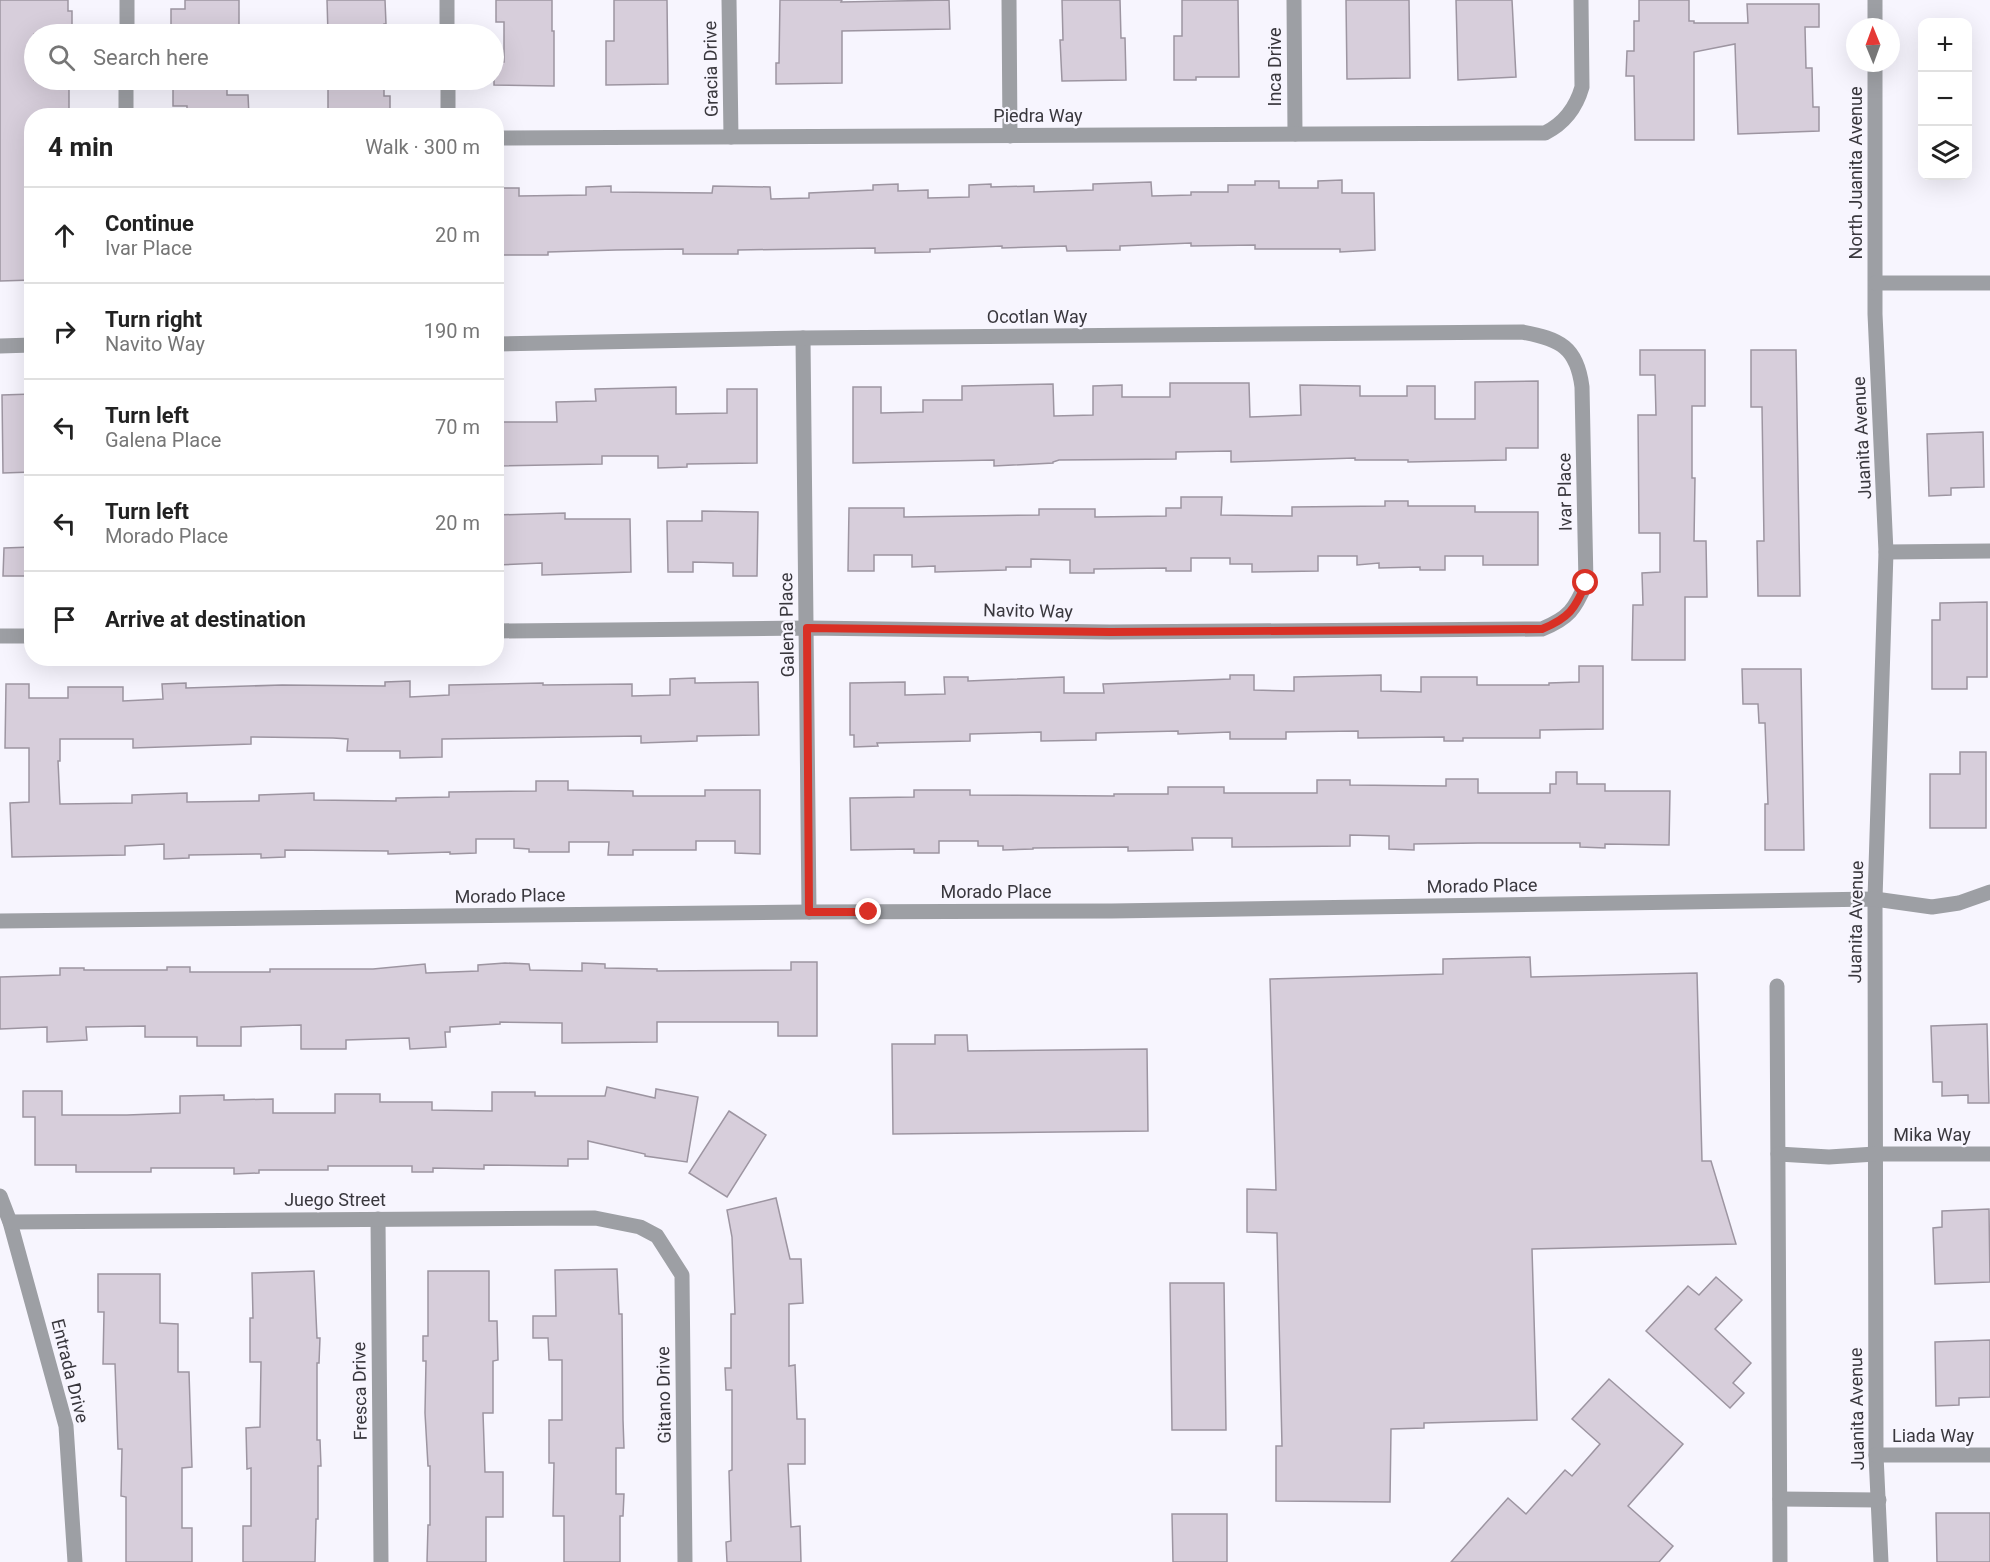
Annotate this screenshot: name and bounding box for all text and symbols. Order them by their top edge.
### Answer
north arrow [1846,18,1900,72]
map controls [1918,18,1972,180]
button: + [1918,18,1972,72]
street label: Gracia Drive [699,21,722,117]
search box [24,24,504,90]
street label: Inca Drive [1264,28,1285,106]
icon: search [45,41,78,74]
text: Search here [93,45,209,70]
button: − [1918,72,1972,126]
street label: North Juanita Avenue [1845,87,1866,259]
street label: Piedra Way [993,105,1083,126]
button: layers [1918,126,1972,180]
text: 4 min [48,132,113,162]
text: Walk · 300 m [365,135,480,159]
text: Continue [105,211,194,236]
icon: ahead [48,219,81,252]
text: 20 m [435,223,480,247]
text: Ivar Place [105,236,192,260]
street label: Ocotlan Way [987,306,1088,327]
text: Turn right [105,307,202,332]
icon: right [48,315,81,348]
text: 190 m [424,319,480,343]
text: Navito Way [105,332,205,356]
street label: Juanita Avenue [1848,376,1875,500]
text: Turn left [105,403,189,428]
icon: left [48,411,81,444]
text: 70 m [435,415,480,439]
text: Galena Place [105,428,221,452]
street label: Ivar Place [1553,453,1576,531]
text: Turn left [105,499,189,524]
icon: left [48,507,81,540]
text: 20 m [435,511,480,535]
text: Morado Place [105,524,228,548]
route start [1572,569,1598,595]
street label: Galena Place [775,572,798,678]
street label: Navito Way [983,599,1074,622]
icon: arrive [48,603,81,636]
text: Arrive at destination [105,607,306,632]
street label: Juanita Avenue [1844,860,1867,984]
street label: Morado Place [1426,874,1538,897]
street label: Morado Place [941,881,1051,902]
street label: Morado Place [454,884,566,907]
route end [855,898,881,924]
street label: Mika Way [1893,1124,1971,1145]
street label: Juego Street [284,1189,386,1210]
street label: Entrada Drive [47,1317,94,1425]
street label: Fresca Drive [348,1342,371,1440]
street label: Gitano Drive [652,1346,675,1444]
street label: Juanita Avenue [1845,1347,1868,1471]
street label: Liada Way [1892,1425,1975,1446]

